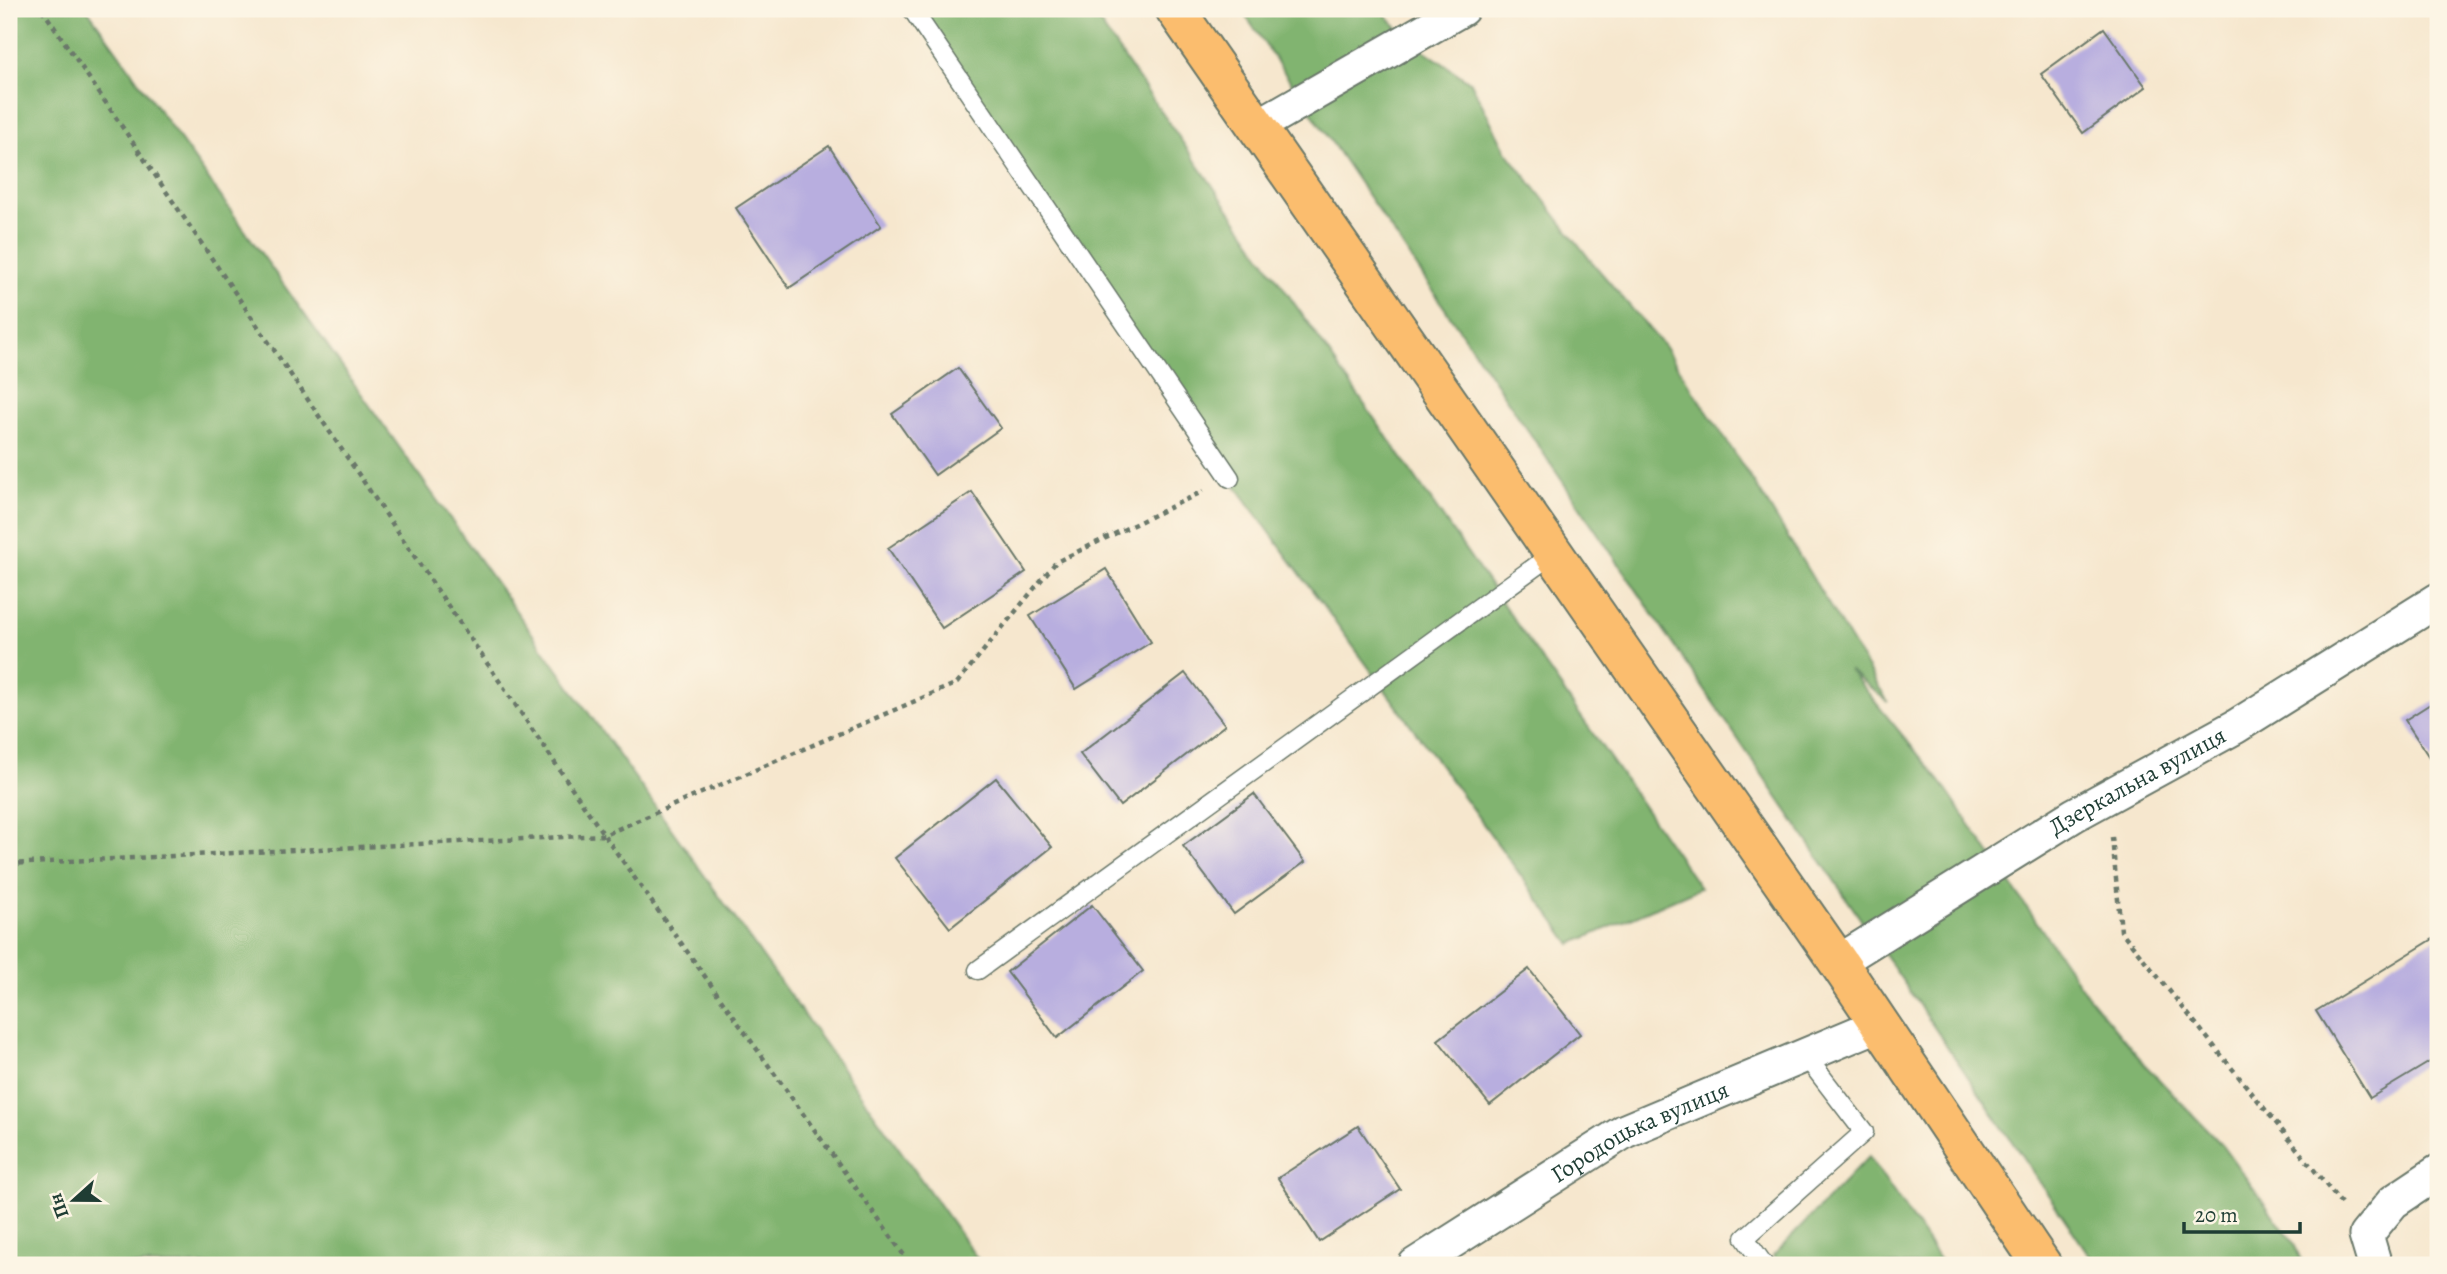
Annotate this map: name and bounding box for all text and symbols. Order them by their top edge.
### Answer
street label: Дзеркальна вулиця [2043,719,2232,843]
street label: Городоцька вулиця [1545,1073,1733,1190]
north arrow [38,1166,108,1236]
text: Пн [42,1189,76,1222]
scale bar [2184,1190,2300,1234]
text: 20 m [2195,1201,2238,1229]

